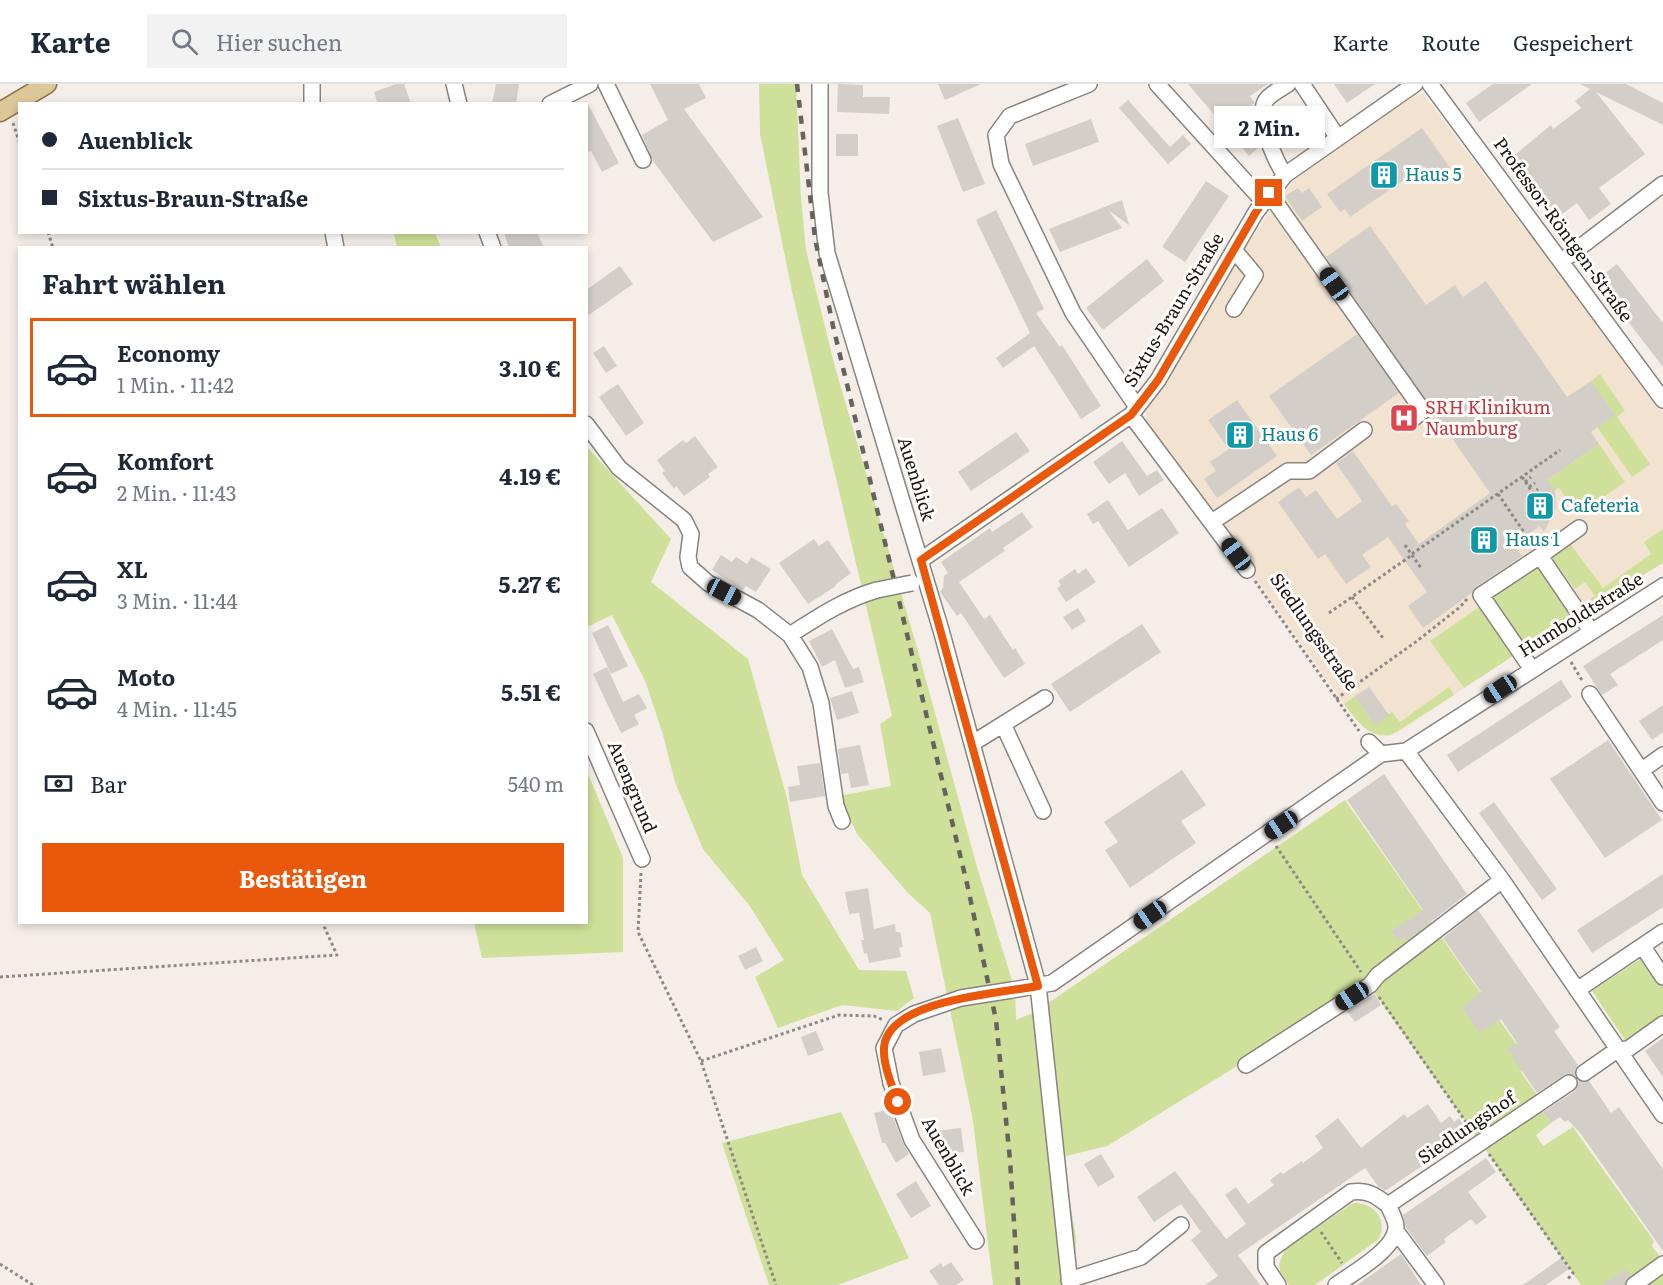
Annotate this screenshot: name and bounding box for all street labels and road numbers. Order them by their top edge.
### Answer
street label: Professor-Röntgen-Straße [1488,131,1641,327]
street label: Sixtus-Braun-Straße [1116,227,1230,392]
street label: Auenblick [892,433,943,525]
street label: Humboldtstraße [1513,565,1648,663]
street label: Siedlungsstraße [1264,567,1366,696]
street label: Auengrund [602,736,665,837]
street label: Siedlungshof [1412,1083,1522,1170]
street label: Auenblick [916,1111,983,1201]

